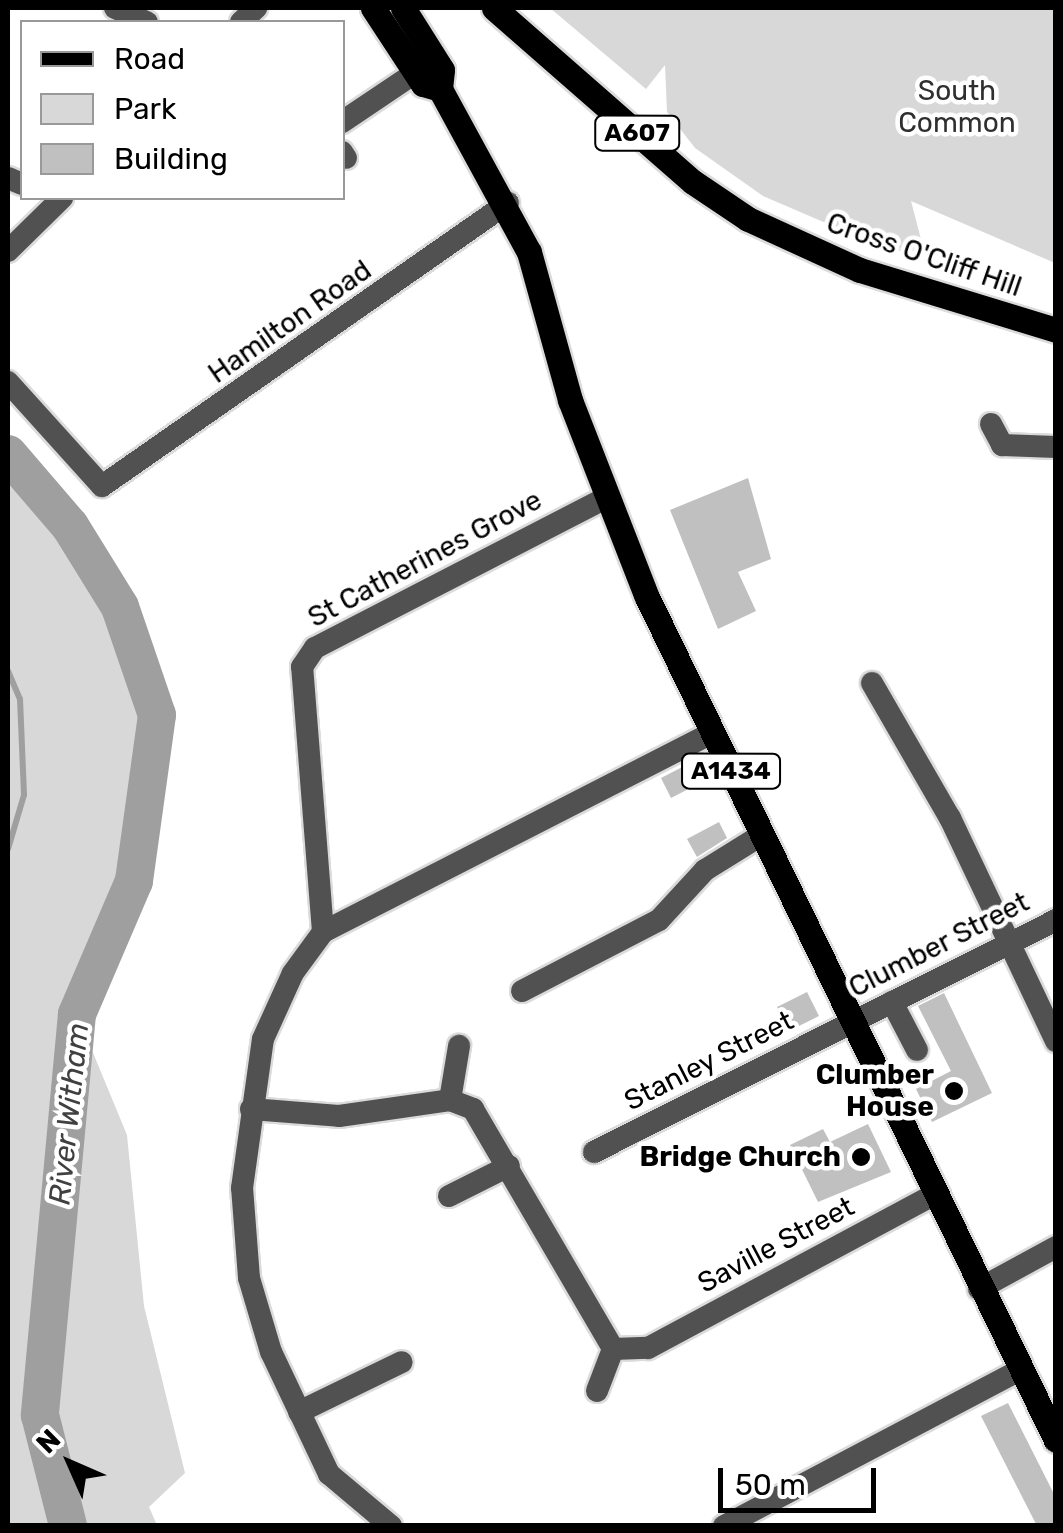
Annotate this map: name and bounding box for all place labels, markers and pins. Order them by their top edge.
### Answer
place label: Clumber House [816,1058,934,1124]
marker: Clumber House [943,1080,965,1102]
place label: Bridge Church [639,1140,841,1174]
marker: Bridge Church [850,1146,872,1168]

